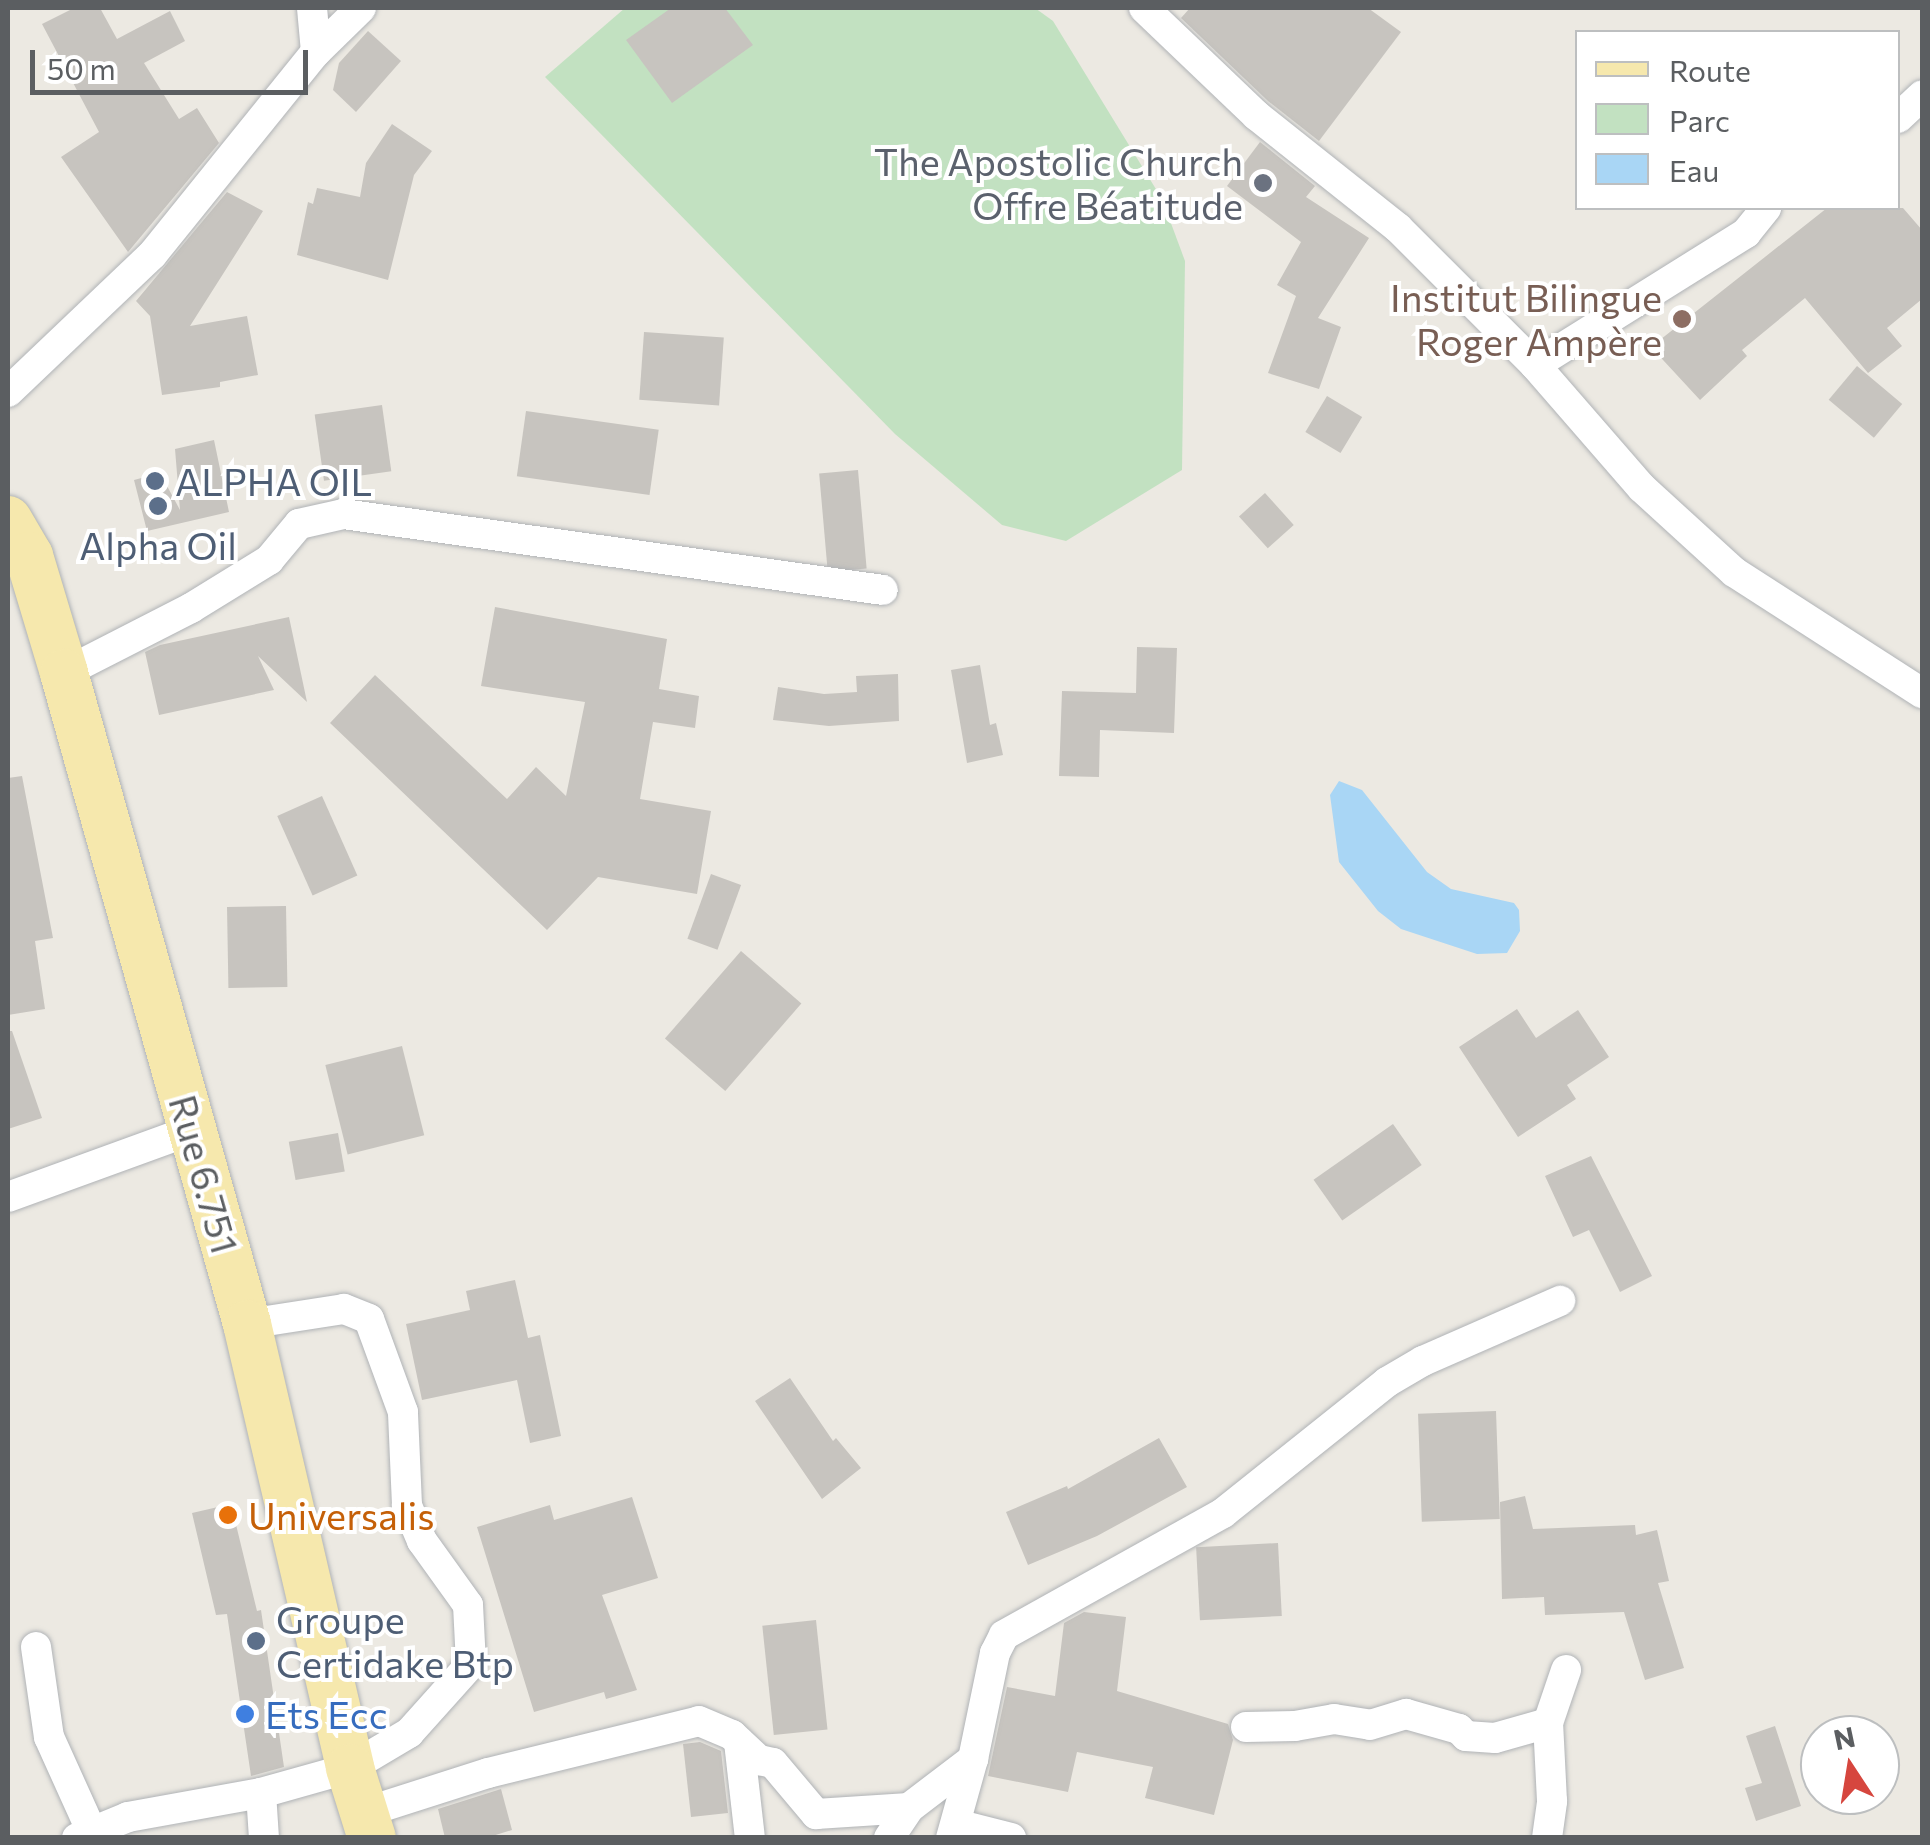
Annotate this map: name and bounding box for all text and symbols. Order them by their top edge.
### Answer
scale bar [35,30,312,92]
legend [1575,30,1900,210]
text: 50 m [47,49,116,86]
text: Route [1669,51,1751,88]
text: Parc [1669,101,1730,138]
place label: The Apostolic Church Offre Béatitude [874,138,1243,228]
text: Eau [1669,151,1719,188]
marker: The Apostolic Church Offre Béatitude [1252,172,1274,194]
place label: Institut Bilingue Roger Ampère [1390,274,1662,363]
marker: Institut Bilingue Roger Ampère [1671,308,1693,330]
place label: ALPHA OIL [175,458,372,504]
marker: ALPHA OIL [144,470,166,492]
marker: Alpha Oil [147,495,169,517]
place label: Alpha Oil [79,522,237,568]
street label: Rue 6.751 [161,1089,249,1259]
place label: Universalis [248,1492,435,1538]
marker: Universalis [217,1504,239,1526]
place label: Groupe Certidake Btp [276,1596,514,1686]
marker: Groupe Certidake Btp [245,1630,267,1652]
place label: Ets Ecc [265,1691,387,1737]
marker: Ets Ecc [234,1703,256,1725]
north arrow [1800,1715,1900,1815]
text: N [1830,1719,1858,1756]

